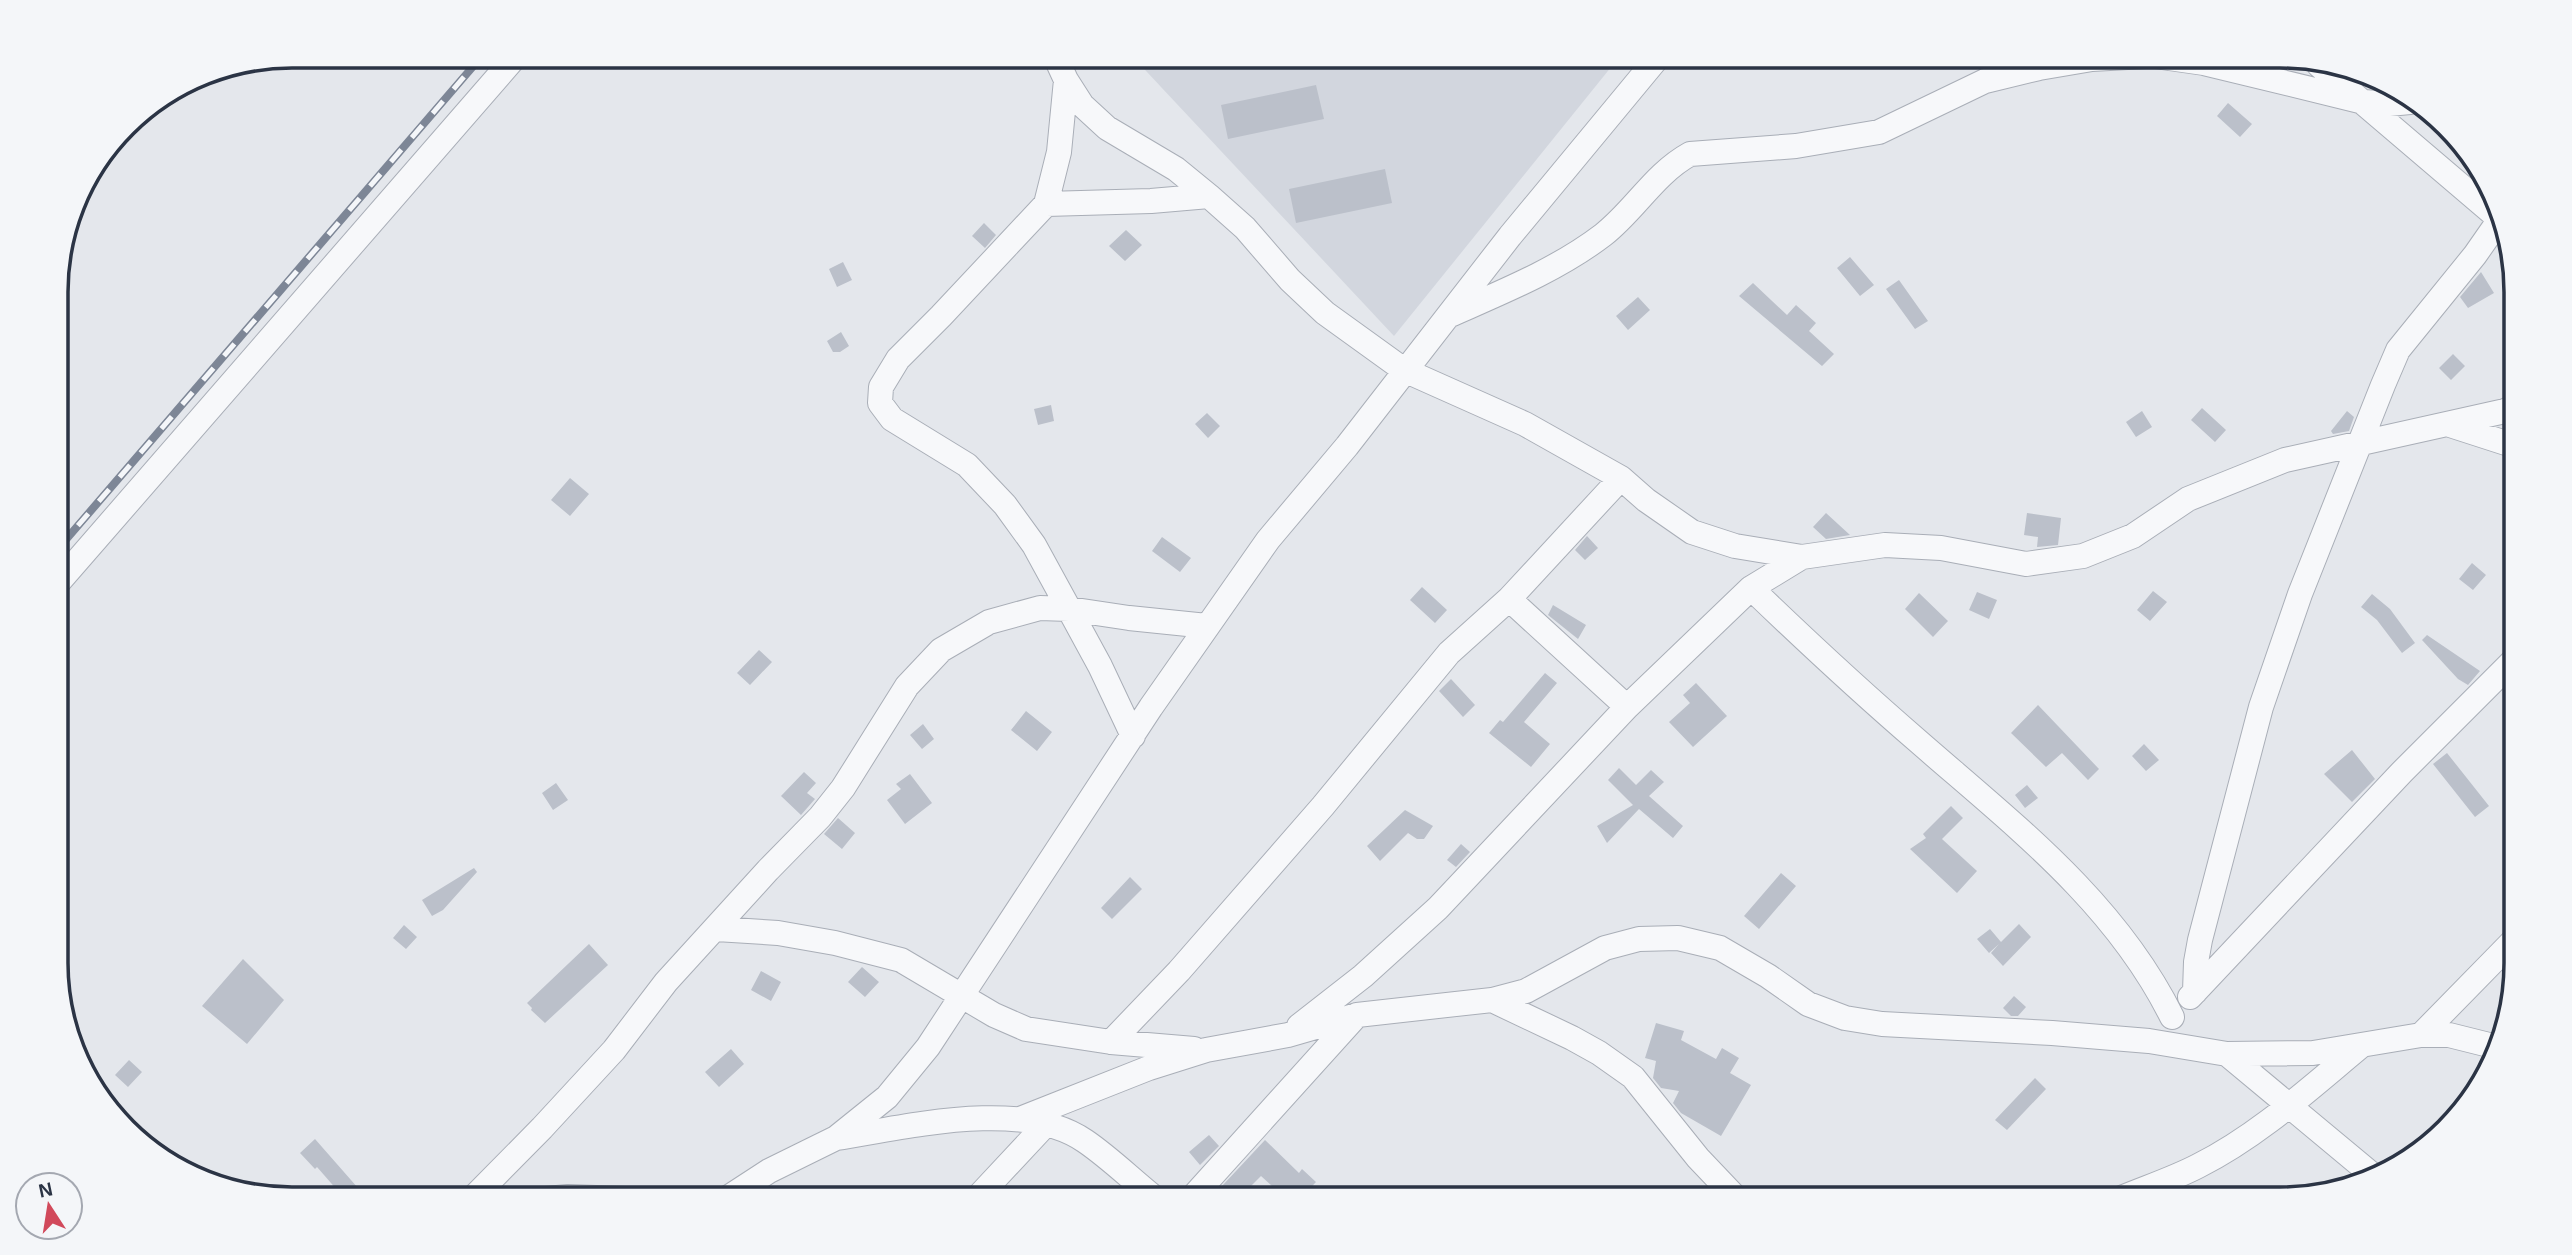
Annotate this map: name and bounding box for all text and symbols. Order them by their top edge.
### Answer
north arrow [14,1171,84,1241]
text: N [37,1178,54,1202]

